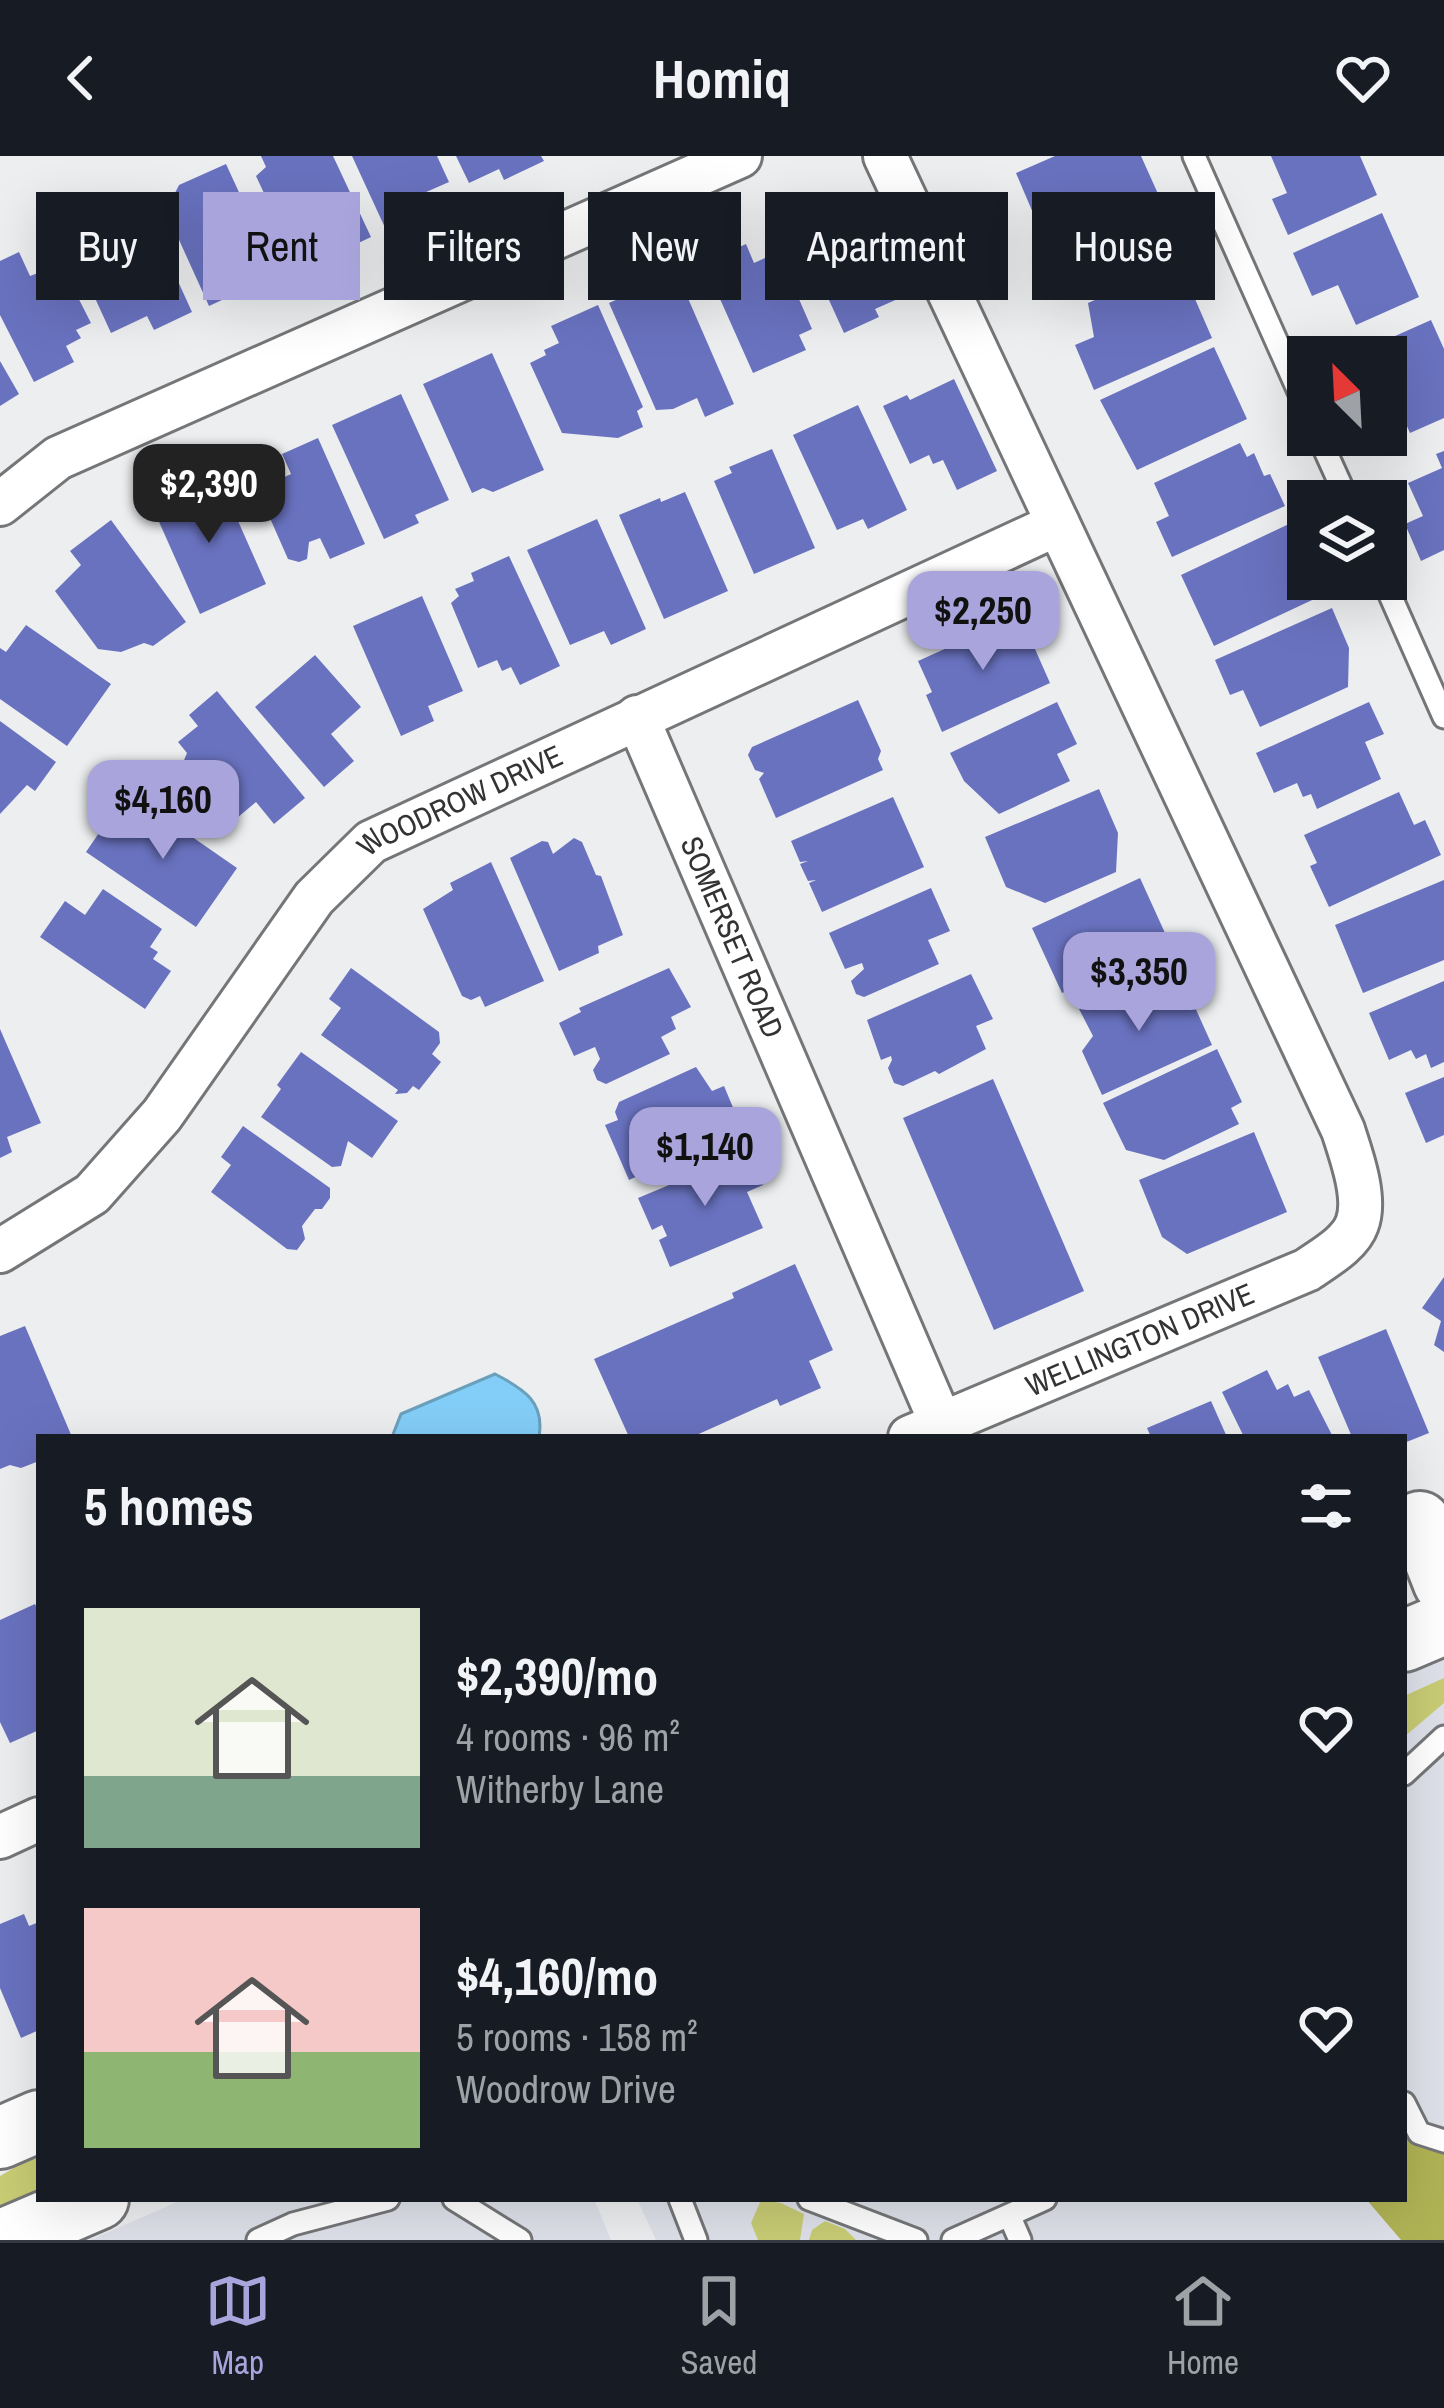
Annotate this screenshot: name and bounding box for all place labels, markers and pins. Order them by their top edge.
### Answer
pin: $2,390 [111,444,307,546]
pin: $2,250 [885,571,1081,673]
pin: $4,160 [65,760,261,862]
pin: $3,350 [1041,932,1237,1034]
pin: $1,140 [607,1107,803,1209]

